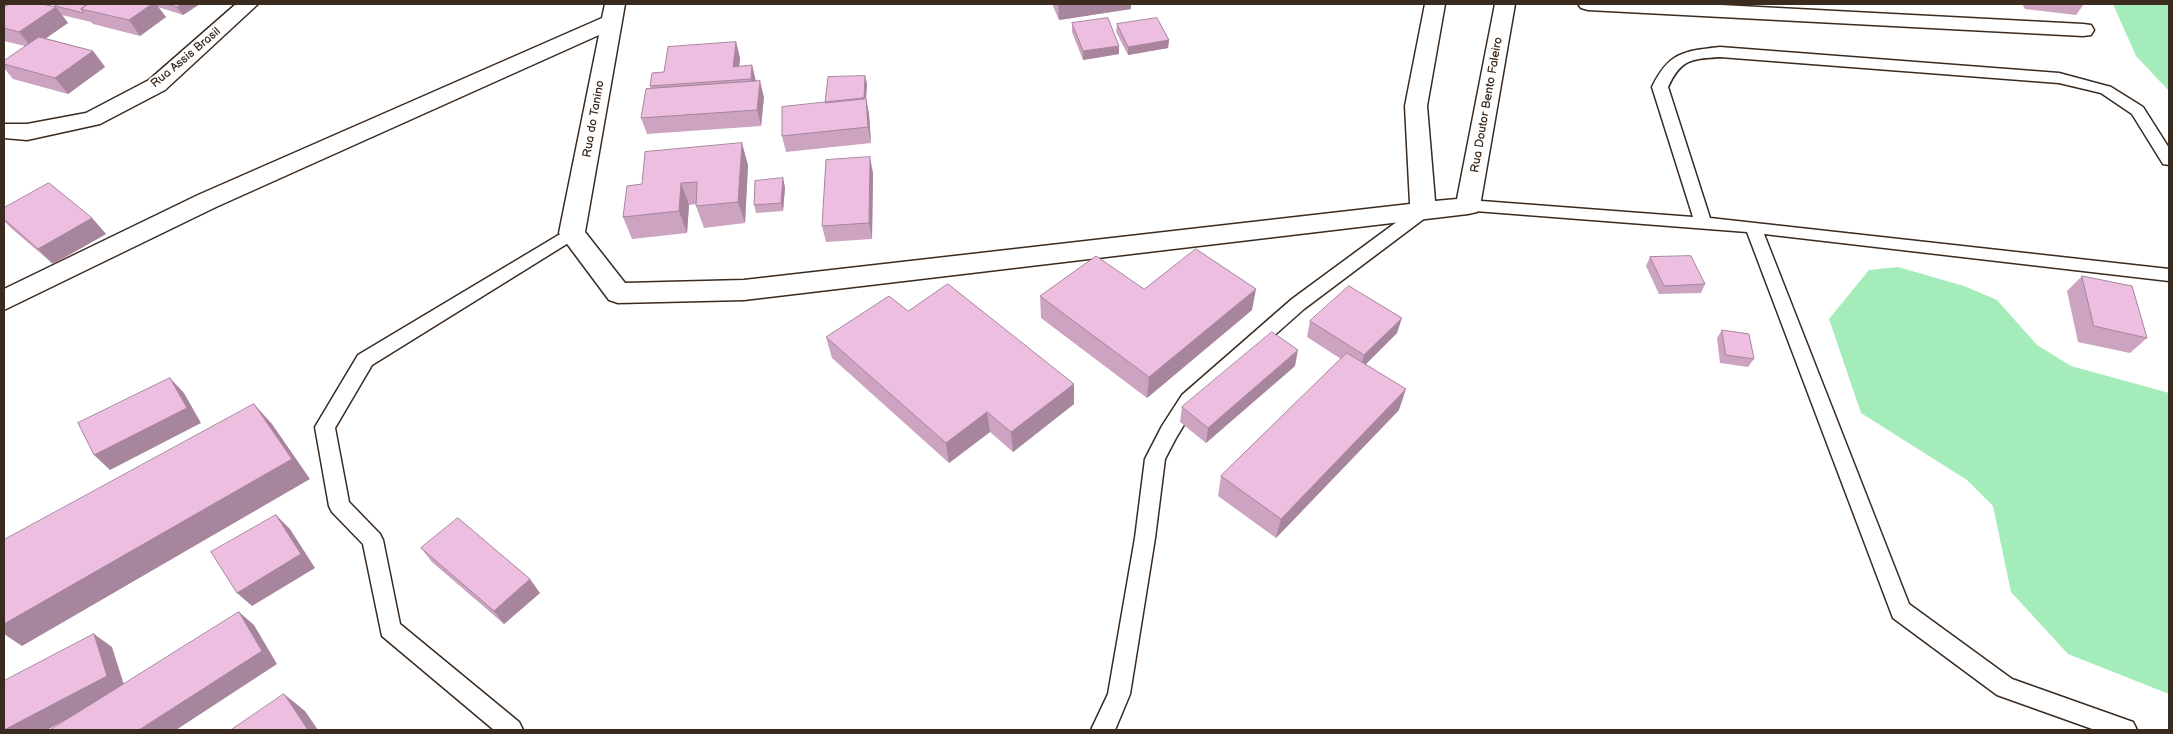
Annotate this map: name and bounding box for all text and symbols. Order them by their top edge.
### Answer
street label: Rua Assis Brasil [148,25,224,91]
street label: Rua Doutor Bento Faleiro [1468,36,1506,174]
street label: Rua do Tanino [580,79,608,159]

